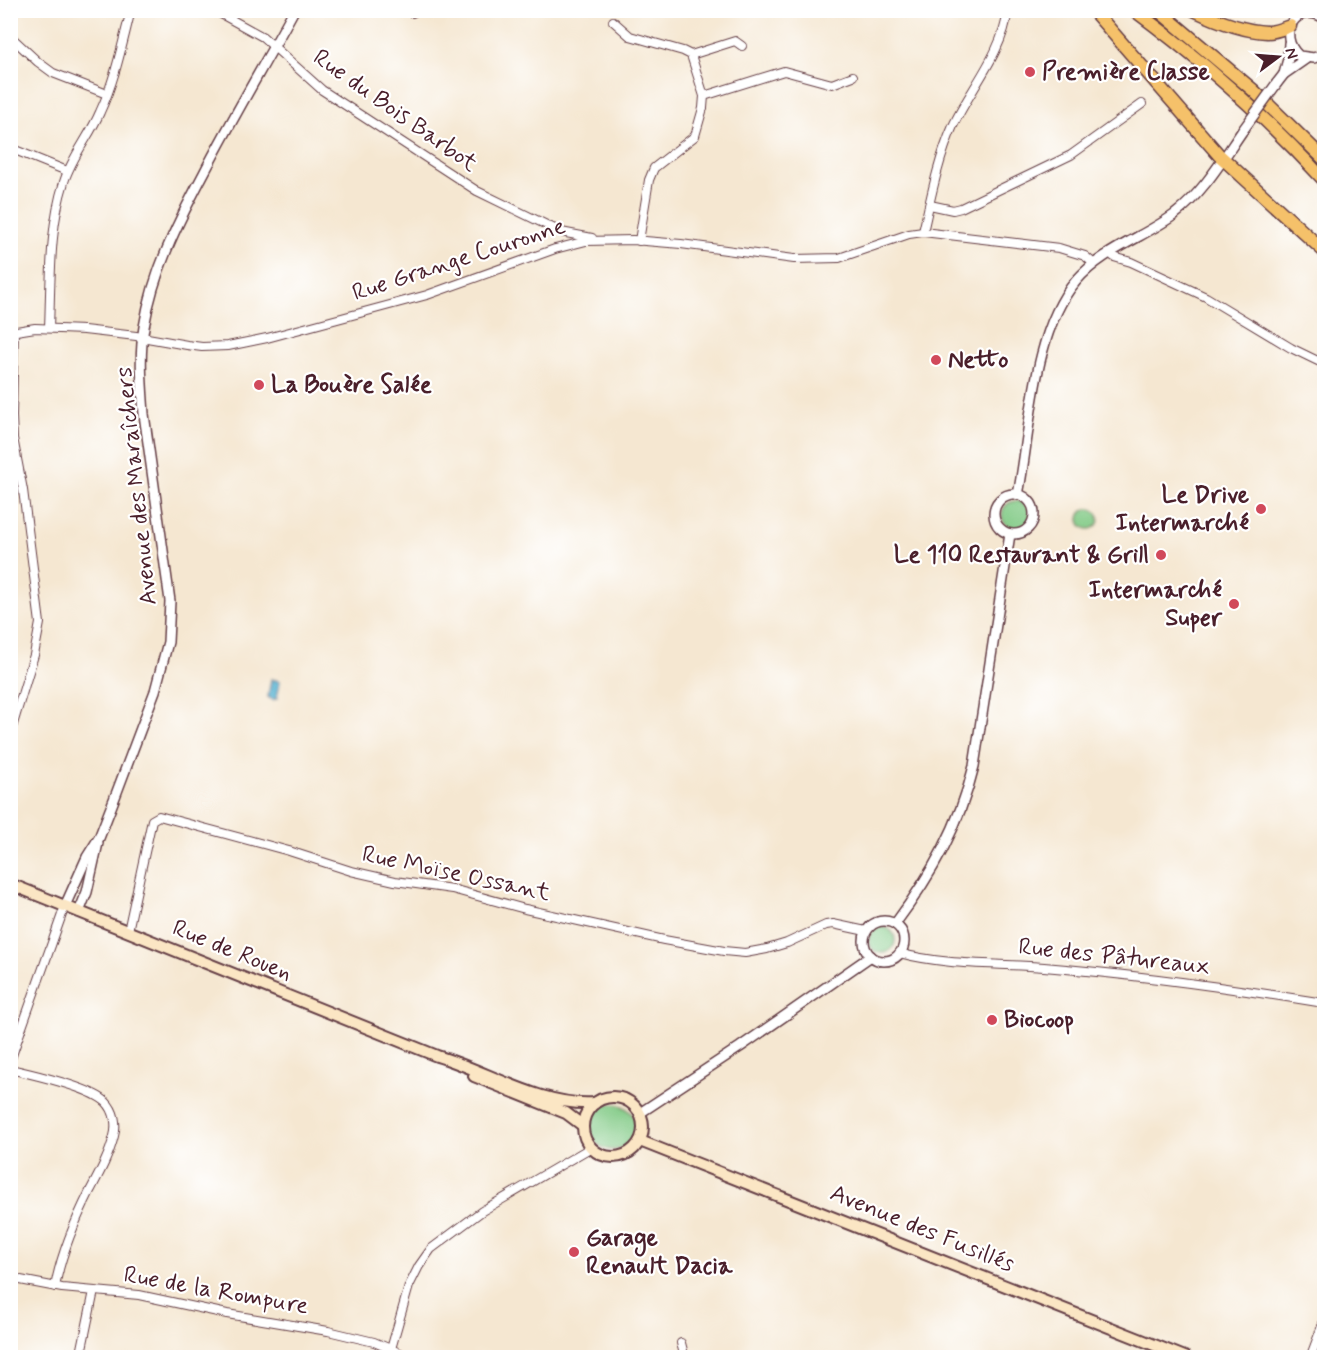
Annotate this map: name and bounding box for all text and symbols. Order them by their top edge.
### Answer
north arrow [1248,27,1308,87]
street label: Rue du Bois Barbot [307,43,483,179]
text: N [1279,45,1303,61]
place label: Première Classe [1042,57,1210,88]
marker: Première Classe [1023,65,1037,79]
street label: Rue Grange Couronne [348,211,570,309]
place label: Netto [948,345,1008,376]
marker: Netto [929,353,943,367]
street label: Avenue des Maraîchers [109,365,165,607]
place label: La Bouère Salée [271,370,432,401]
marker: La Bouère Salée [252,378,266,392]
place label: Le Drive Intermarché [1116,480,1250,539]
marker: Le Drive Intermarché [1254,502,1268,516]
place label: Le 110 Restaurant & Grill [894,540,1149,571]
marker: Le 110 Restaurant & Grill [1154,548,1168,562]
place label: Intermarché Super [1089,575,1223,634]
marker: Intermarché Super [1227,597,1241,611]
street label: Rue Moïse Ossant [359,839,553,909]
street label: Rue de Rouen [168,913,296,989]
street label: Rue des Pâtureaux [1017,932,1212,982]
place label: Biocoop [1004,1005,1074,1036]
marker: Biocoop [985,1013,999,1027]
street label: Avenue des Fusillés [825,1178,1019,1280]
place label: Garage Renault Dacia [586,1223,733,1282]
marker: Garage Renault Dacia [567,1245,581,1259]
street label: Rue de la Rompure [121,1260,311,1323]

